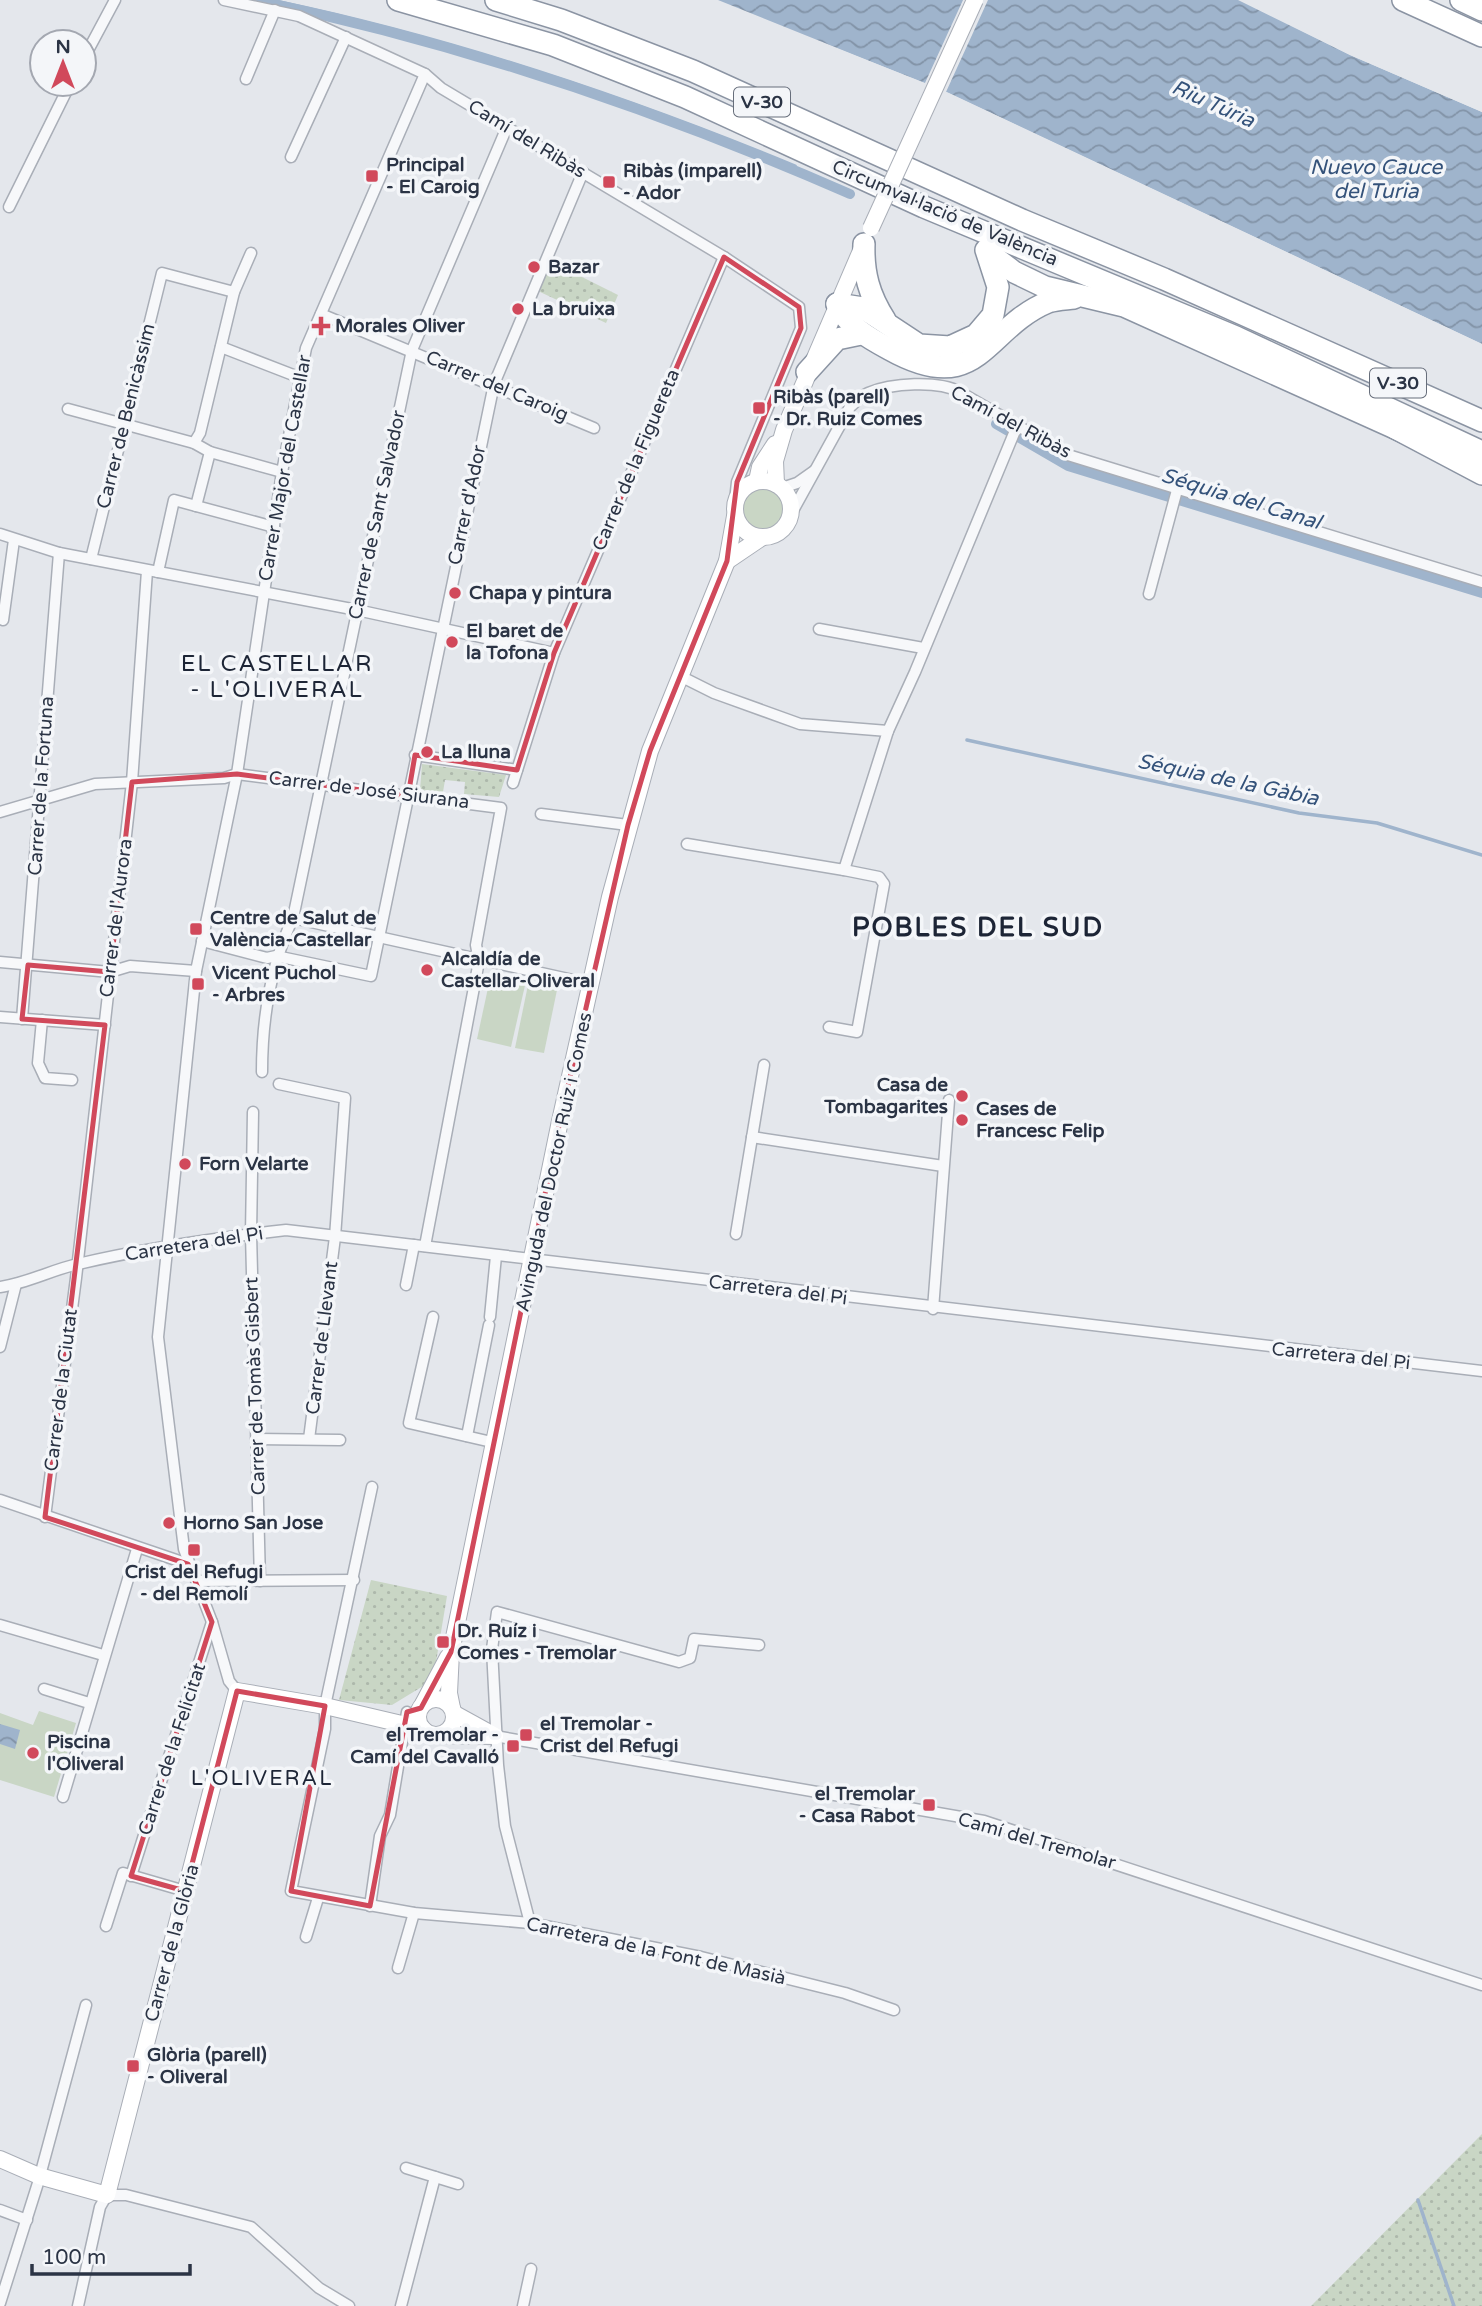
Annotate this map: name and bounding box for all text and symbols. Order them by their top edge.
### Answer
north arrow [28,28,98,98]
text: N [55,36,71,58]
water label: Riu Túria [1168,75,1259,134]
road number: V-30 [734,88,790,116]
street label: Camí del Ribàs [464,95,590,183]
place label: Principal - El Caroig [386,154,480,199]
street label: Circumval·lació de València [829,155,1061,271]
water label: Nuevo Cauce del Turia [1310,155,1443,204]
place label: Ribàs (imparell) - Ador [623,160,762,204]
marker: Principal - El Caroig [364,168,380,184]
marker: Ribàs (imparell) - Ador [601,174,617,190]
place label: Bazar [548,256,600,278]
marker: Bazar [526,259,542,275]
place label: La bruixa [532,298,615,320]
marker: La bruixa [510,301,526,317]
place label: Morales Oliver [335,315,466,337]
marker: Morales Oliver [313,318,329,334]
street label: Carrer de Benicàssim [92,321,160,511]
street label: Carrer del Caroig [422,346,572,426]
street label: Carrer Major del Castellar [254,352,316,583]
street label: Carrer de la Figuereta [588,366,684,554]
road number: V-30 [1370,368,1426,398]
street label: Camí del Ribàs [947,381,1075,463]
place label: Ribàs (parell) - Dr. Ruiz Comes [773,386,922,430]
marker: Ribàs (parell) - Dr. Ruiz Comes [751,400,767,416]
street label: Carrer de Sant Salvador [344,408,410,622]
street label: Carrer d'Ador [444,442,491,567]
water label: Séquia del Canal [1158,463,1326,536]
place label: Chapa y pintura [469,582,612,605]
marker: Chapa y pintura [447,585,463,601]
place label: El baret de la Tofona [466,620,563,664]
marker: El baret de la Tofona [444,634,460,650]
district label: EL CASTELLAR - L'OLIVERAL [181,650,373,704]
street label: Carrer de la Fortuna [24,696,58,876]
place label: La lluna [441,741,511,763]
marker: La lluna [419,744,435,760]
water label: Séquia de la Gàbia [1135,749,1322,812]
street label: Carrer de José Siurana [267,767,471,813]
street label: Carrer de l'Aurora [95,837,137,999]
place label: Centre de Salut de València-Castellar [210,907,376,951]
district label: POBLES DEL SUD [852,912,1104,943]
marker: Centre de Salut de València-Castellar [188,921,204,937]
place label: Alcaldía de Castellar-Oliveral [441,948,595,992]
place label: Vicent Puchol - Arbres [212,962,336,1006]
marker: Alcaldía de Castellar-Oliveral [419,962,435,978]
marker: Vicent Puchol - Arbres [190,976,206,992]
street label: Avinguda del Doctor Ruiz i Comes [511,1010,597,1314]
place label: Casa de Tombagarites [823,1074,948,1119]
marker: Casa de Tombagarites [954,1088,970,1104]
place label: Cases de Francesc Felip [976,1098,1105,1143]
marker: Cases de Francesc Felip [954,1112,970,1128]
place label: Forn Velarte [199,1153,309,1175]
marker: Forn Velarte [177,1156,193,1172]
street label: Carretera del Pi [123,1222,265,1266]
street label: Carrer de Llevant [302,1260,342,1416]
street label: Carretera del Pi [707,1271,849,1309]
street label: Carrer de Tomàs Gisbert [240,1276,270,1496]
street label: Carrer de la Ciutat [40,1307,82,1473]
street label: Carretera del Pi [1271,1338,1411,1374]
place label: Horno San Jose [183,1512,323,1534]
marker: Horno San Jose [161,1515,177,1531]
marker: Crist del Refugi - del Remolí [186,1542,202,1558]
place label: Crist del Refugi - del Remolí [125,1561,263,1605]
place label: Dr. Ruíz i Comes - Tremolar [457,1620,617,1664]
marker: Dr. Ruíz i Comes - Tremolar [435,1634,451,1650]
street label: Carrer de la Felicitat [134,1660,210,1838]
place label: el Tremolar - Crist del Refugi [540,1713,679,1758]
place label: el Tremolar - Camí del Cavalló [350,1724,499,1768]
marker: el Tremolar - Crist del Refugi [518,1727,534,1743]
place label: Piscina l'Oliveral [47,1731,124,1775]
marker: el Tremolar - Camí del Cavalló [505,1738,521,1754]
marker: Piscina l'Oliveral [25,1745,41,1761]
district label: L'OLIVERAL [191,1766,333,1791]
place label: el Tremolar - Casa Rabot [799,1783,916,1827]
marker: el Tremolar - Casa Rabot [921,1797,937,1813]
street label: Camí del Tremolar [955,1808,1119,1874]
street label: Carrer de la Glòria [140,1862,204,2024]
street label: Carretera de la Font de Masià [524,1913,788,1989]
place label: Glòria (parell) - Oliveral [147,2044,267,2088]
marker: Glòria (parell) - Oliveral [125,2058,141,2074]
scale bar [32,2232,189,2276]
text: 100 m [42,2245,106,2270]

